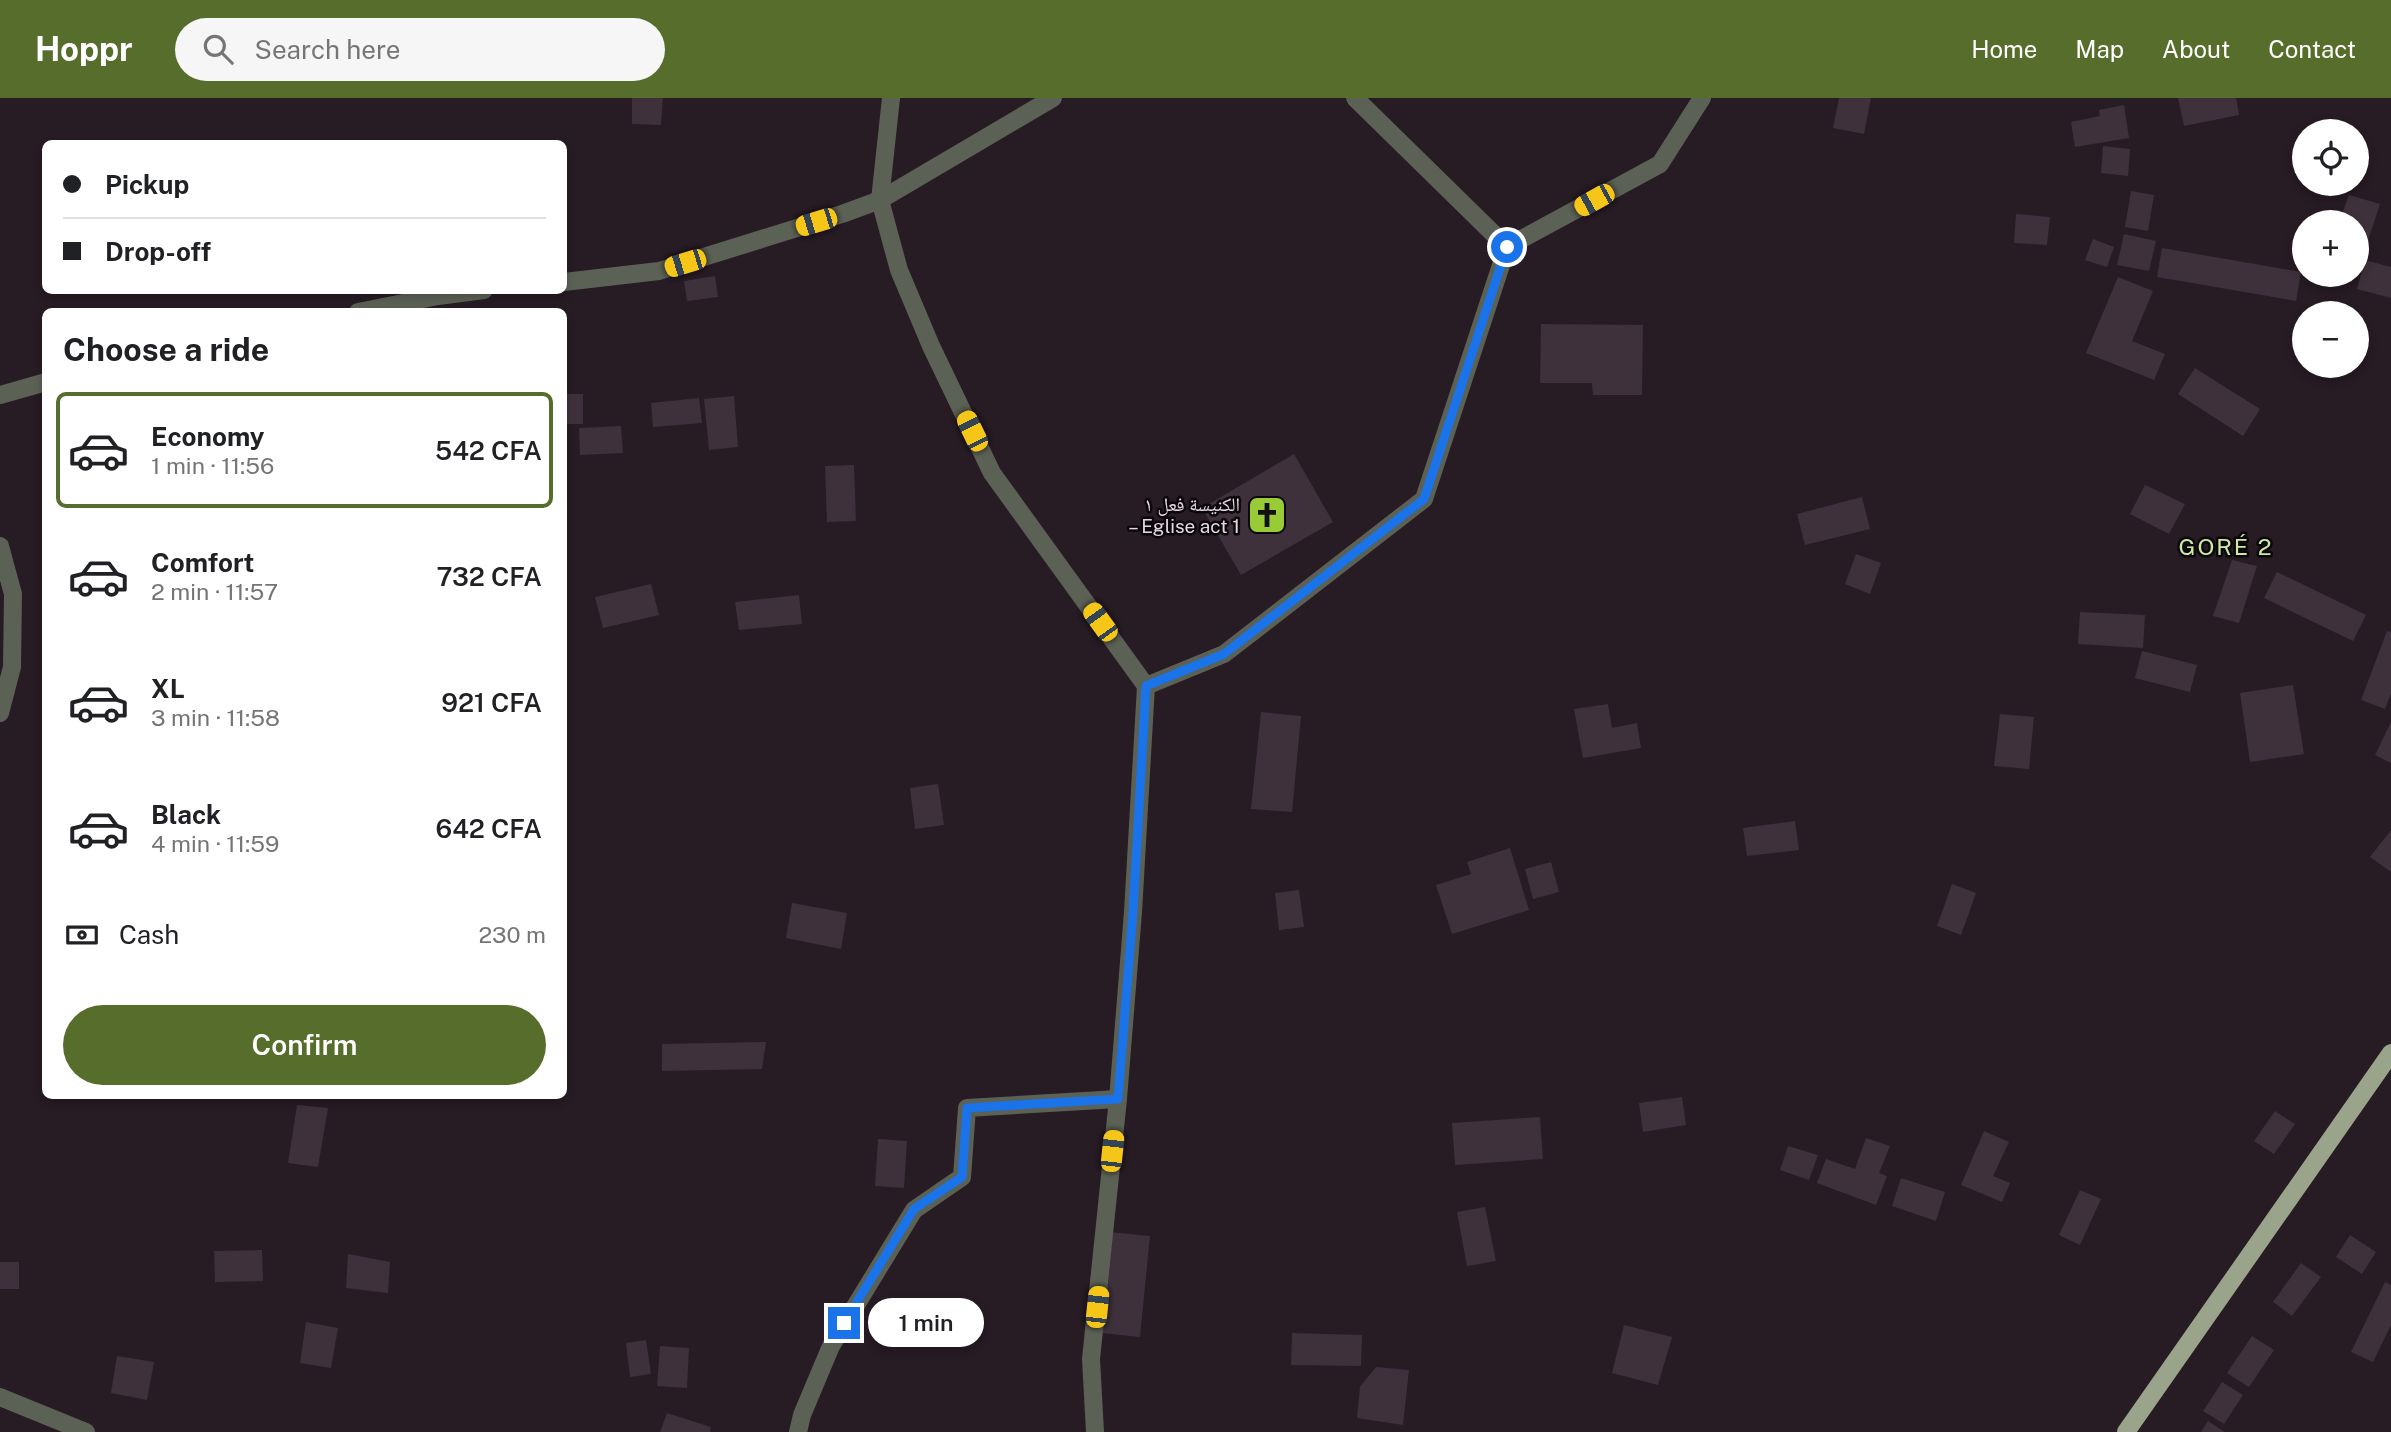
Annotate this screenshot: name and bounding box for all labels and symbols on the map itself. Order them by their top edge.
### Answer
car [1571,181,1618,219]
car [793,206,840,238]
route start [1491,231,1523,263]
car [662,247,709,279]
car [954,408,991,454]
place label: الكنيسة فعل ۱ – Eglise act 1 [1128,493,1240,537]
church icon: الكنيسة فعل ۱ – Eglise act 1 [1246,494,1288,536]
district label: GORÉ 2 [2179,533,2273,560]
car [1080,599,1121,645]
car [1100,1129,1125,1173]
car [1085,1285,1110,1329]
callout: 1 min [868,1298,984,1348]
route end [828,1307,860,1339]

